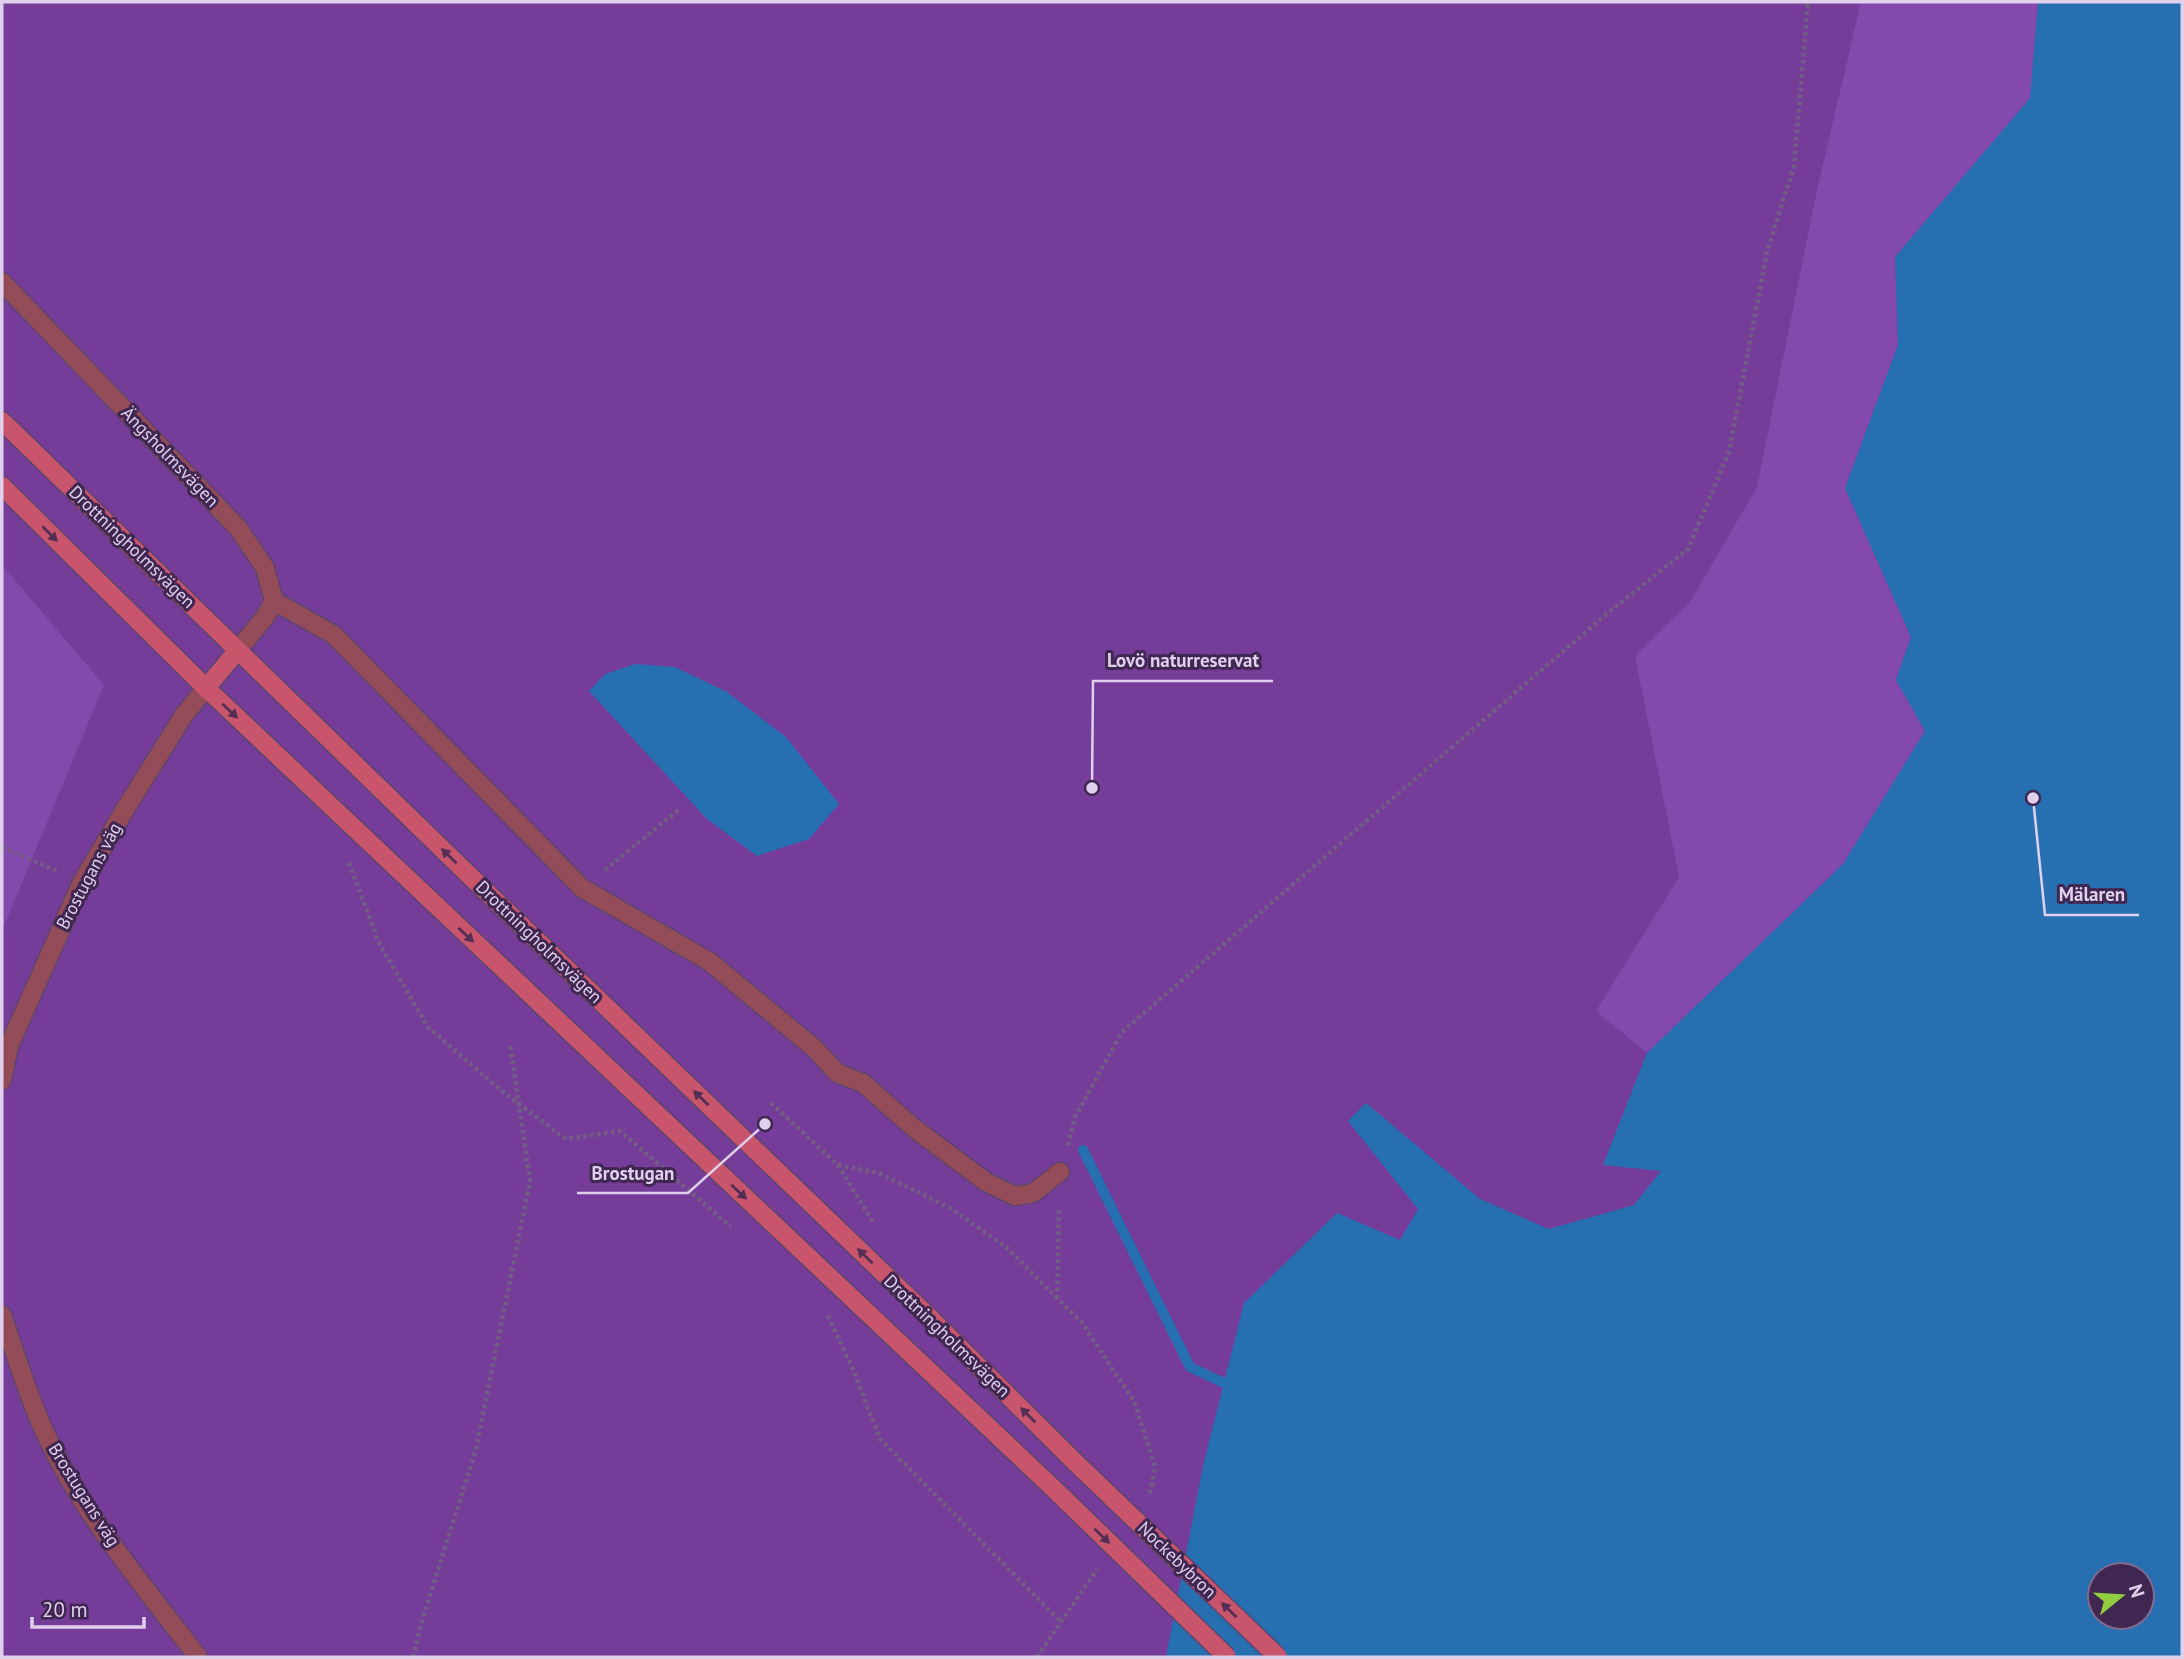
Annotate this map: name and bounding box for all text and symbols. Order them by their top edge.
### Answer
street label: Ängsholmsvägen [117,402,224,512]
street label: Drottningholmsvägen [64,480,200,613]
one-way arrow [42,526,59,543]
callout: Lovö naturreservat [1093,641,1273,681]
text: Lovö naturreservat [1107,648,1259,672]
one-way arrow [221,703,239,719]
street label: Brostugans väg [51,818,126,933]
one-way arrow [440,847,457,864]
street label: Drottningholmsvägen [471,875,607,1008]
callout: Mälaren [2045,875,2139,915]
text: Mälaren [2059,882,2125,906]
one-way arrow [458,926,475,943]
one-way arrow [693,1091,710,1107]
callout: Brostugan [577,1153,688,1193]
text: Brostugan [592,1161,674,1185]
one-way arrow [730,1183,747,1199]
one-way arrow [857,1248,874,1264]
street label: Drottningholmsvägen [879,1269,1015,1402]
one-way arrow [1019,1406,1036,1423]
street label: Brostugans väg [44,1439,125,1551]
street label: Nockebybron [1133,1516,1222,1603]
one-way arrow [1093,1527,1110,1543]
north arrow [2086,1561,2156,1631]
text: N [2124,1581,2151,1600]
scale bar [32,1586,144,1630]
text: 20 m [42,1596,88,1623]
one-way arrow [1221,1602,1238,1618]

